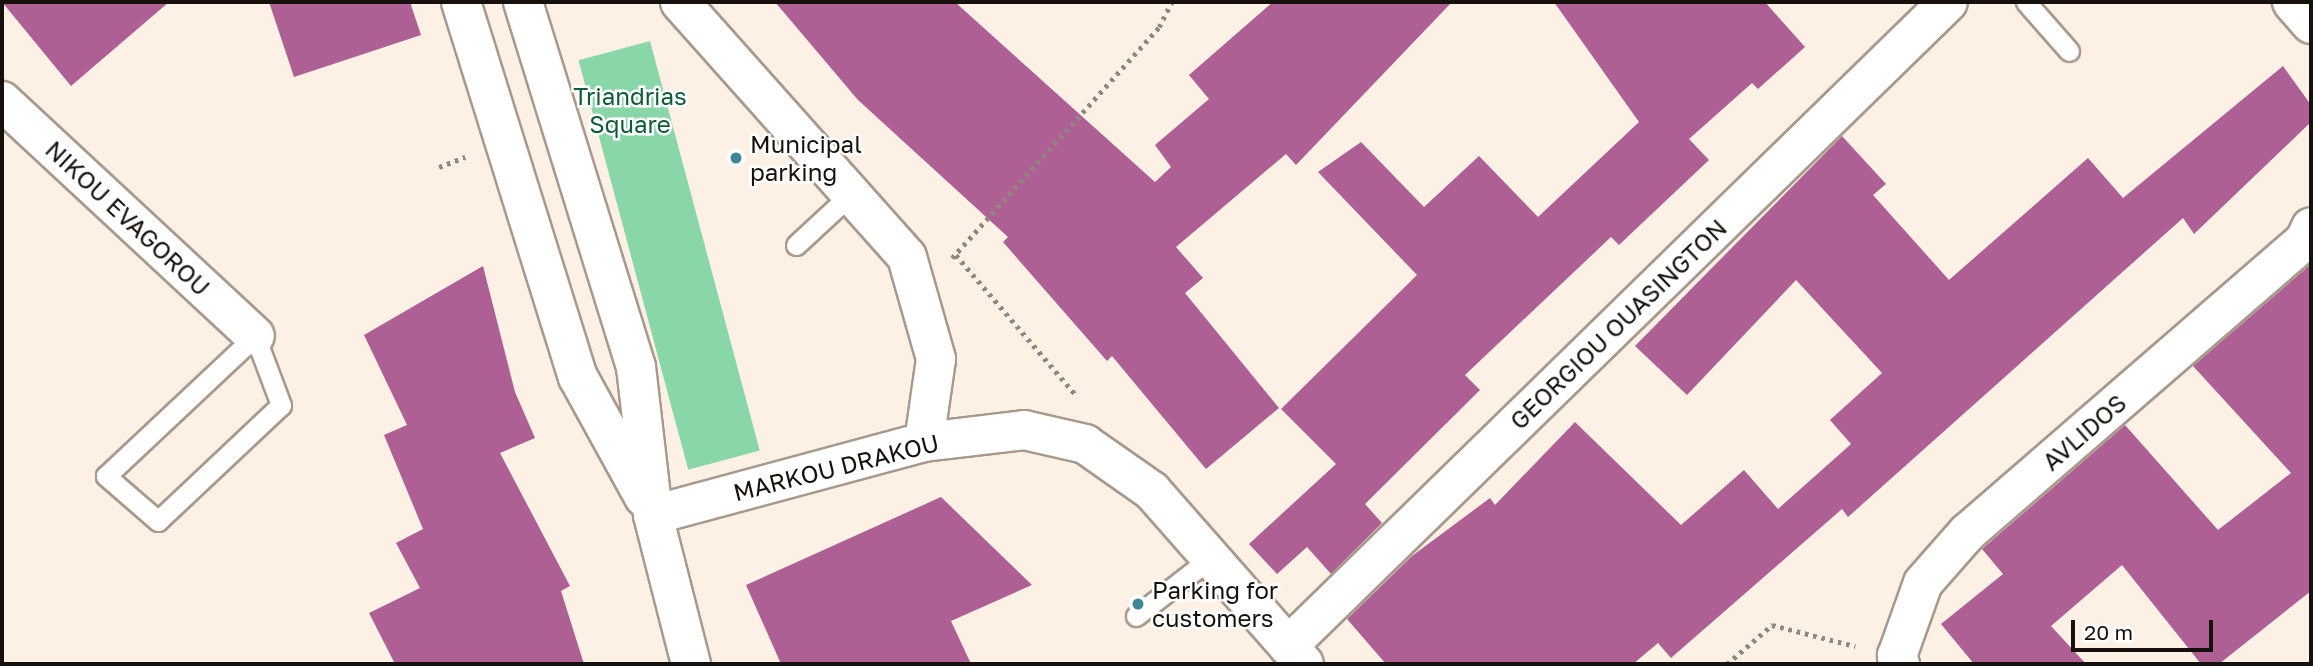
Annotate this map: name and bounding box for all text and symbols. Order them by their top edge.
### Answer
park label: Triandrias Square [573,82,687,138]
place label: Municipal parking [750,130,862,186]
street label: NIKOU EVAGOROU [40,135,216,301]
marker: Municipal parking [728,150,744,166]
street label: GEORGIOU OUASINGTON [1504,213,1732,435]
street label: AVLIDOS [2036,388,2132,476]
street label: MARKOU DRAKOU [730,428,942,506]
place label: Parking for customers [1152,576,1278,632]
marker: Parking for customers [1130,596,1146,612]
scale bar [2075,606,2217,650]
text: 20 m [2084,619,2133,645]

